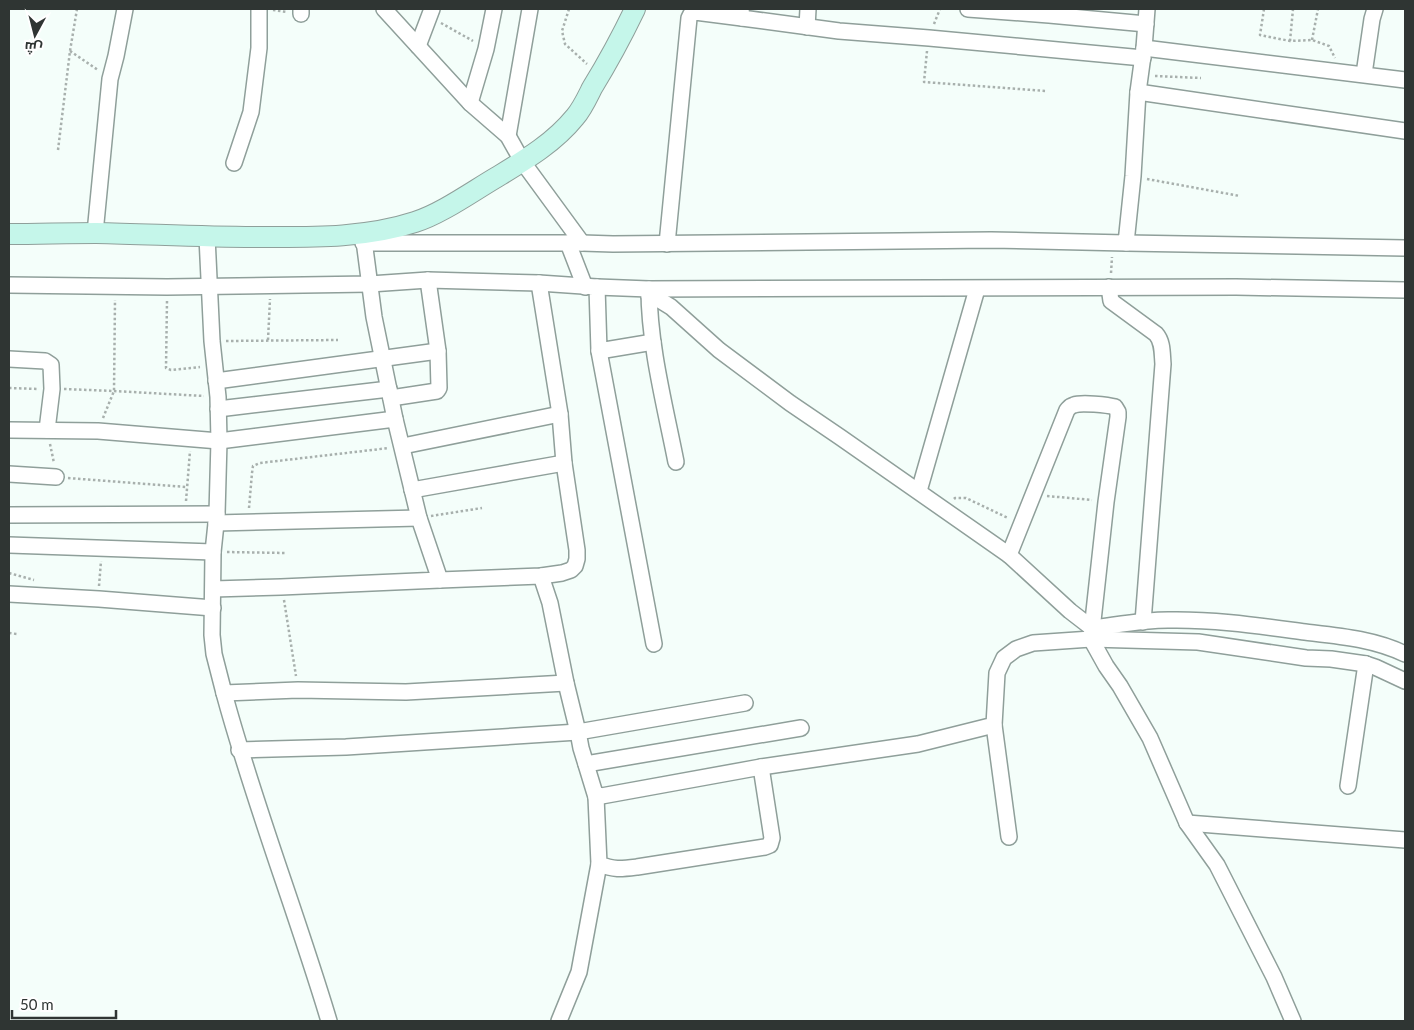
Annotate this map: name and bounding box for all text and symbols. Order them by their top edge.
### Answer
north arrow [10,10,60,60]
text: ش [23,38,43,58]
scale bar [12,988,116,1020]
text: 50 m [20,995,54,1013]

